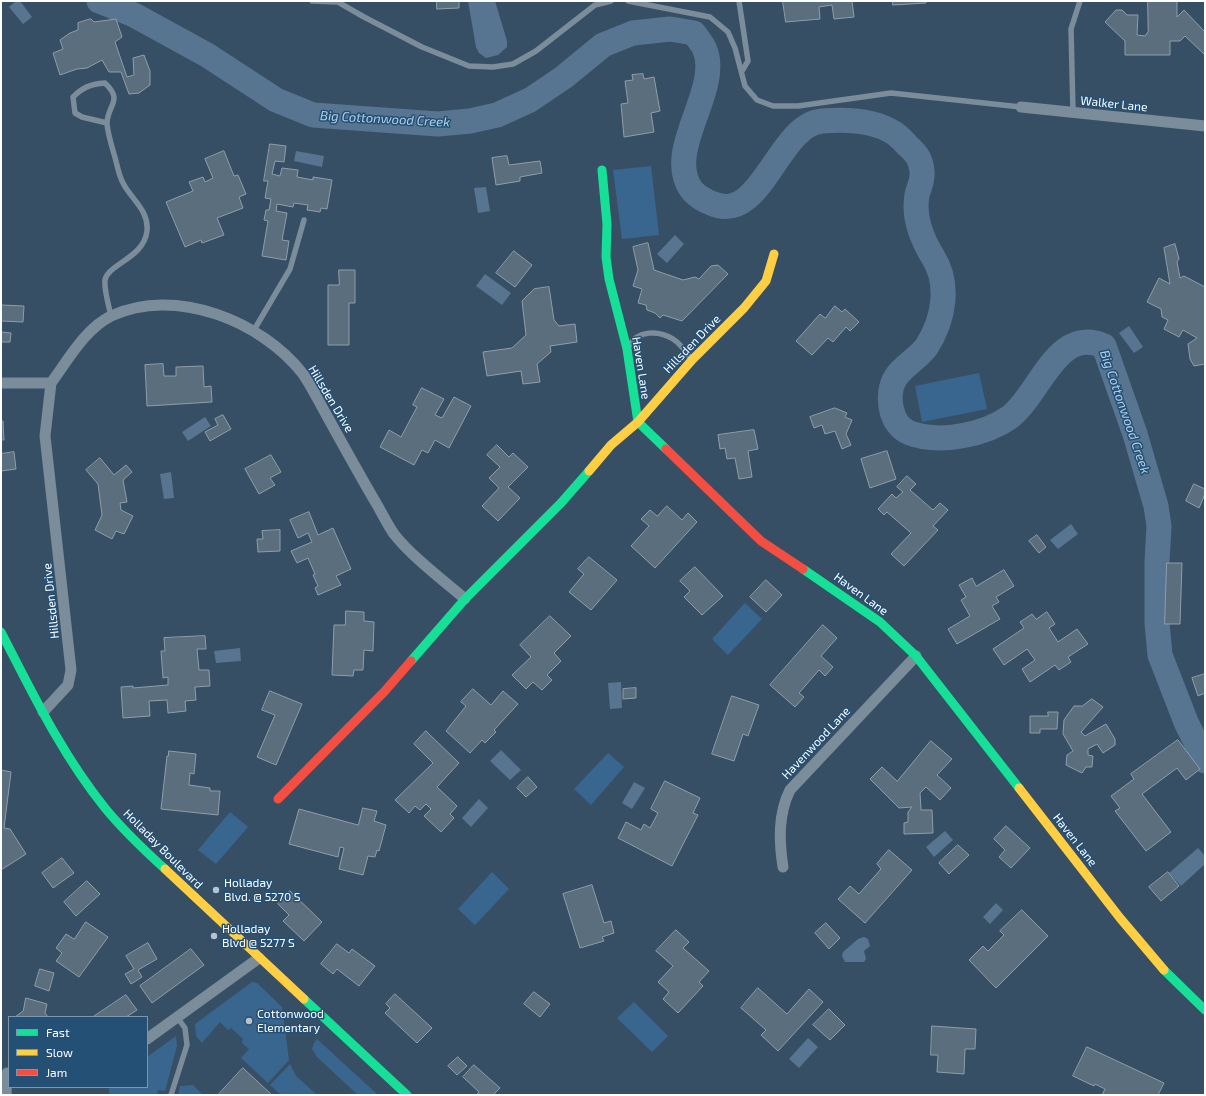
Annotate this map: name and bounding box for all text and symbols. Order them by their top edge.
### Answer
street label: Walker Lane [1080,93,1148,115]
water label: Big Cottonwood Creek [320,108,450,130]
street label: Hillsden Drive [661,312,723,376]
street label: Haven Lane [629,336,653,400]
water label: Big Cottonwood Creek [1096,348,1154,476]
street label: Hillsden Drive [305,363,357,435]
street label: Hillsden Drive [40,563,62,639]
street label: Haven Lane [831,570,891,618]
street label: Havenwood Lane [779,704,853,782]
street label: Holladay Boulevard [120,806,206,892]
street label: Haven Lane [1050,811,1100,869]
place label: Holladay Blvd. @ 5270 S [224,876,301,904]
marker: Holladay Blvd. @ 5270 S [211,885,221,895]
place label: Holladay Blvd @ 5277 S [222,922,295,950]
marker: Holladay Blvd @ 5277 S [209,931,219,941]
place label: Cottonwood Elementary [257,1007,324,1035]
legend [8,1016,148,1088]
marker: Cottonwood Elementary [244,1016,254,1026]
text: Fast [46,1025,69,1039]
text: Slow [46,1045,73,1059]
text: Jam [46,1065,67,1079]

